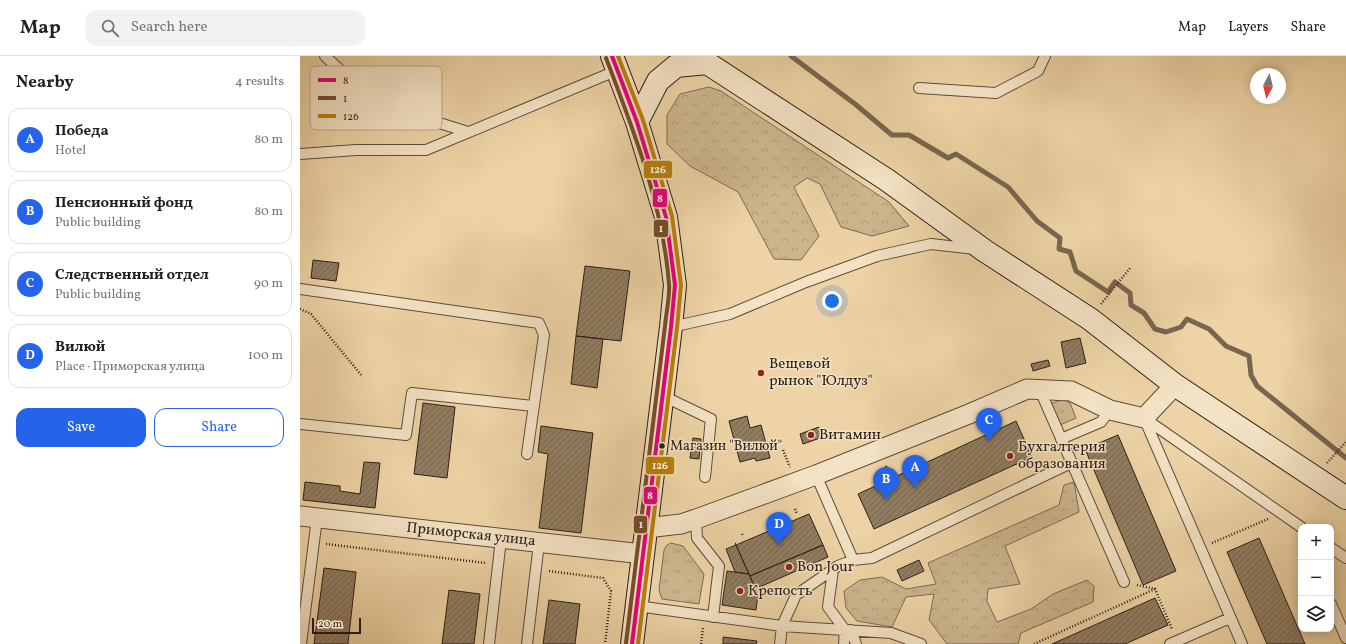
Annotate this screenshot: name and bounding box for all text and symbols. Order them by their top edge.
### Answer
search box [85,10,365,46]
text: Map [20,15,61,41]
icon: search [99,17,121,39]
text: Search here [131,17,208,38]
text: Map [1178,18,1206,37]
text: Layers [1228,18,1268,37]
text: Share [1290,18,1326,37]
legend [310,66,442,130]
north arrow [1250,68,1286,104]
text: Nearby [16,71,74,94]
text: 4 results [235,73,284,91]
text: 8 [343,74,349,89]
text: 1 [343,92,347,107]
text: 126 [343,110,359,125]
text: Победа [55,121,109,142]
text: A [25,131,35,149]
text: 80 m [254,131,283,149]
text: Hotel [55,142,86,160]
line badge: 126 [643,160,673,179]
text: 126 [650,163,666,178]
line badge: 8 [652,188,668,208]
text: 8 [657,192,663,207]
text: Пенсионный фонд [55,193,193,214]
text: B [26,203,34,221]
text: 80 m [254,203,283,221]
text: Public building [55,214,141,232]
line badge: 1 [653,219,669,238]
text: 1 [659,222,663,237]
text: Следственный отдел [55,265,209,286]
text: C [26,275,34,293]
text: 90 m [254,275,283,293]
text: Public building [55,286,141,304]
your location [822,291,842,311]
text: Вилюй [55,337,105,358]
text: D [25,347,35,365]
text: 100 m [248,347,283,365]
place label: Вещевой рынок "Юлдуз" [769,354,873,392]
text: Place · Приморская улица [55,358,205,376]
marker: Вещевой рынок "Юлдуз" [756,368,766,378]
button: Save [16,408,146,447]
button: Share [154,408,284,447]
pin: C [976,408,1002,441]
place label: Витамин [819,425,881,446]
marker: Витамин [806,430,816,440]
place label: Магазин "Вилюй" [670,437,782,456]
place label: Бухгалтерия образования [1018,437,1106,475]
marker: Магазин "Вилюй" [657,441,667,451]
marker: Бухгалтерия образования [1005,451,1015,461]
pin: A [902,455,928,488]
line badge: 126 [645,456,675,475]
text: 126 [652,459,668,474]
pin: B [873,467,899,500]
line badge: 8 [643,486,658,505]
text: 8 [647,489,653,504]
pin: D [766,512,792,545]
line badge: 1 [633,515,648,534]
street label: Приморская улица [405,518,537,552]
text: 1 [639,518,643,533]
map controls [1298,524,1334,632]
button: + [1298,524,1334,560]
place label: Bon Jour [797,557,854,578]
button: − [1298,560,1334,596]
marker: Bon Jour [784,562,794,572]
place label: Крепость [748,581,812,602]
marker: Крепость [735,586,745,596]
button: layers [1298,596,1334,632]
scale bar [312,616,361,635]
text: 20 m [318,617,342,632]

